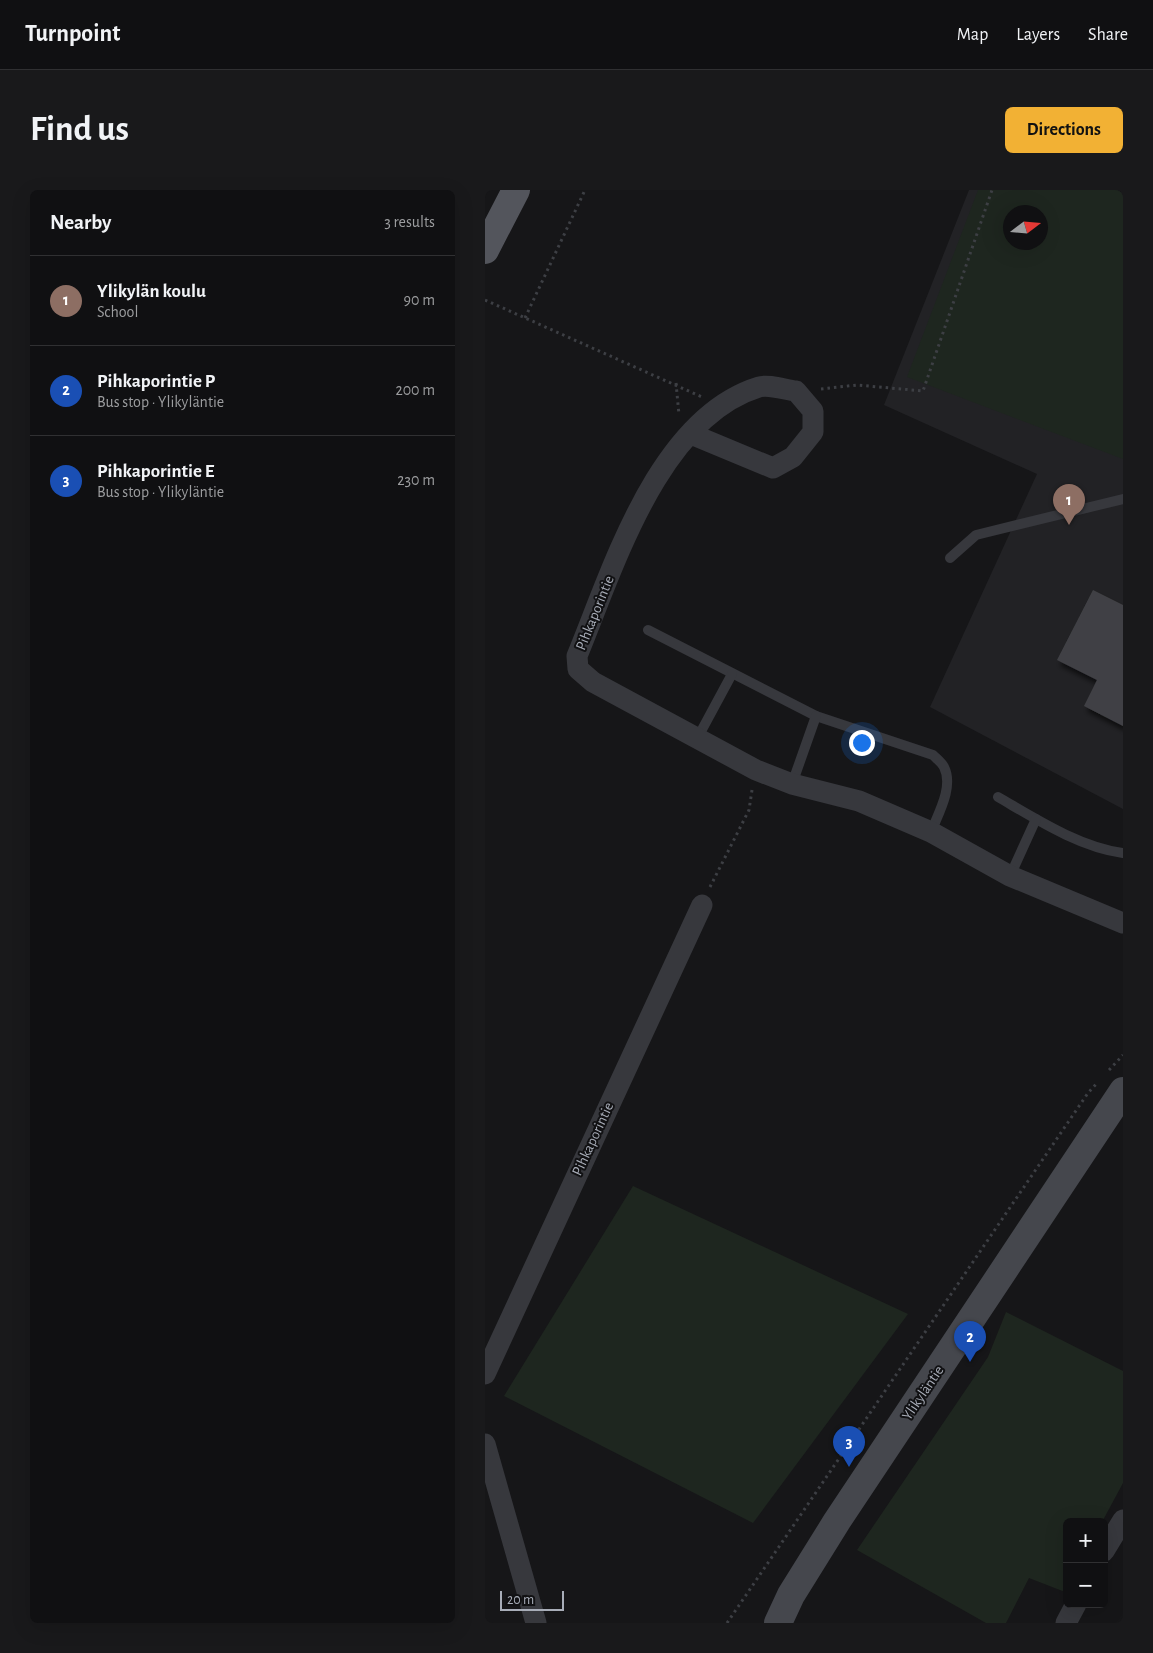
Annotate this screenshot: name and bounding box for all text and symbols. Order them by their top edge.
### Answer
text: Turnpoint [25,22,120,46]
text: Map [957,26,988,44]
text: Layers [1016,26,1060,44]
text: Share [1088,26,1128,44]
button: Directions [1005,107,1123,153]
text: Find us [30,112,129,147]
north arrow [1003,205,1048,250]
text: Nearby [50,212,111,233]
text: 3 results [384,214,435,230]
text: Ylikylän koulu [97,282,206,301]
text: 1 [63,292,69,308]
text: 90 m [404,292,435,308]
text: School [97,304,138,320]
text: Pihkaporintie P [97,372,215,391]
text: 2 [62,382,70,398]
text: 200 m [395,382,435,398]
text: Bus stop · Ylikyläntie [97,394,224,410]
text: Pihkaporintie E [97,462,214,481]
text: 3 [63,472,69,488]
text: 230 m [397,472,435,488]
text: Bus stop · Ylikyläntie [97,484,224,500]
pin: 1 [1053,484,1085,525]
street label: Pihkaporintie [573,573,617,652]
your location [849,730,875,756]
street label: Pihkaporintie [569,1100,617,1178]
pin: 2 [954,1321,986,1362]
street label: Ylikyläntie [899,1363,947,1423]
pin: 3 [833,1426,865,1467]
map controls [1063,1518,1108,1608]
button: + [1063,1518,1108,1563]
button: − [1063,1563,1108,1608]
scale bar [500,1588,564,1611]
text: 20 m [507,1593,534,1607]

